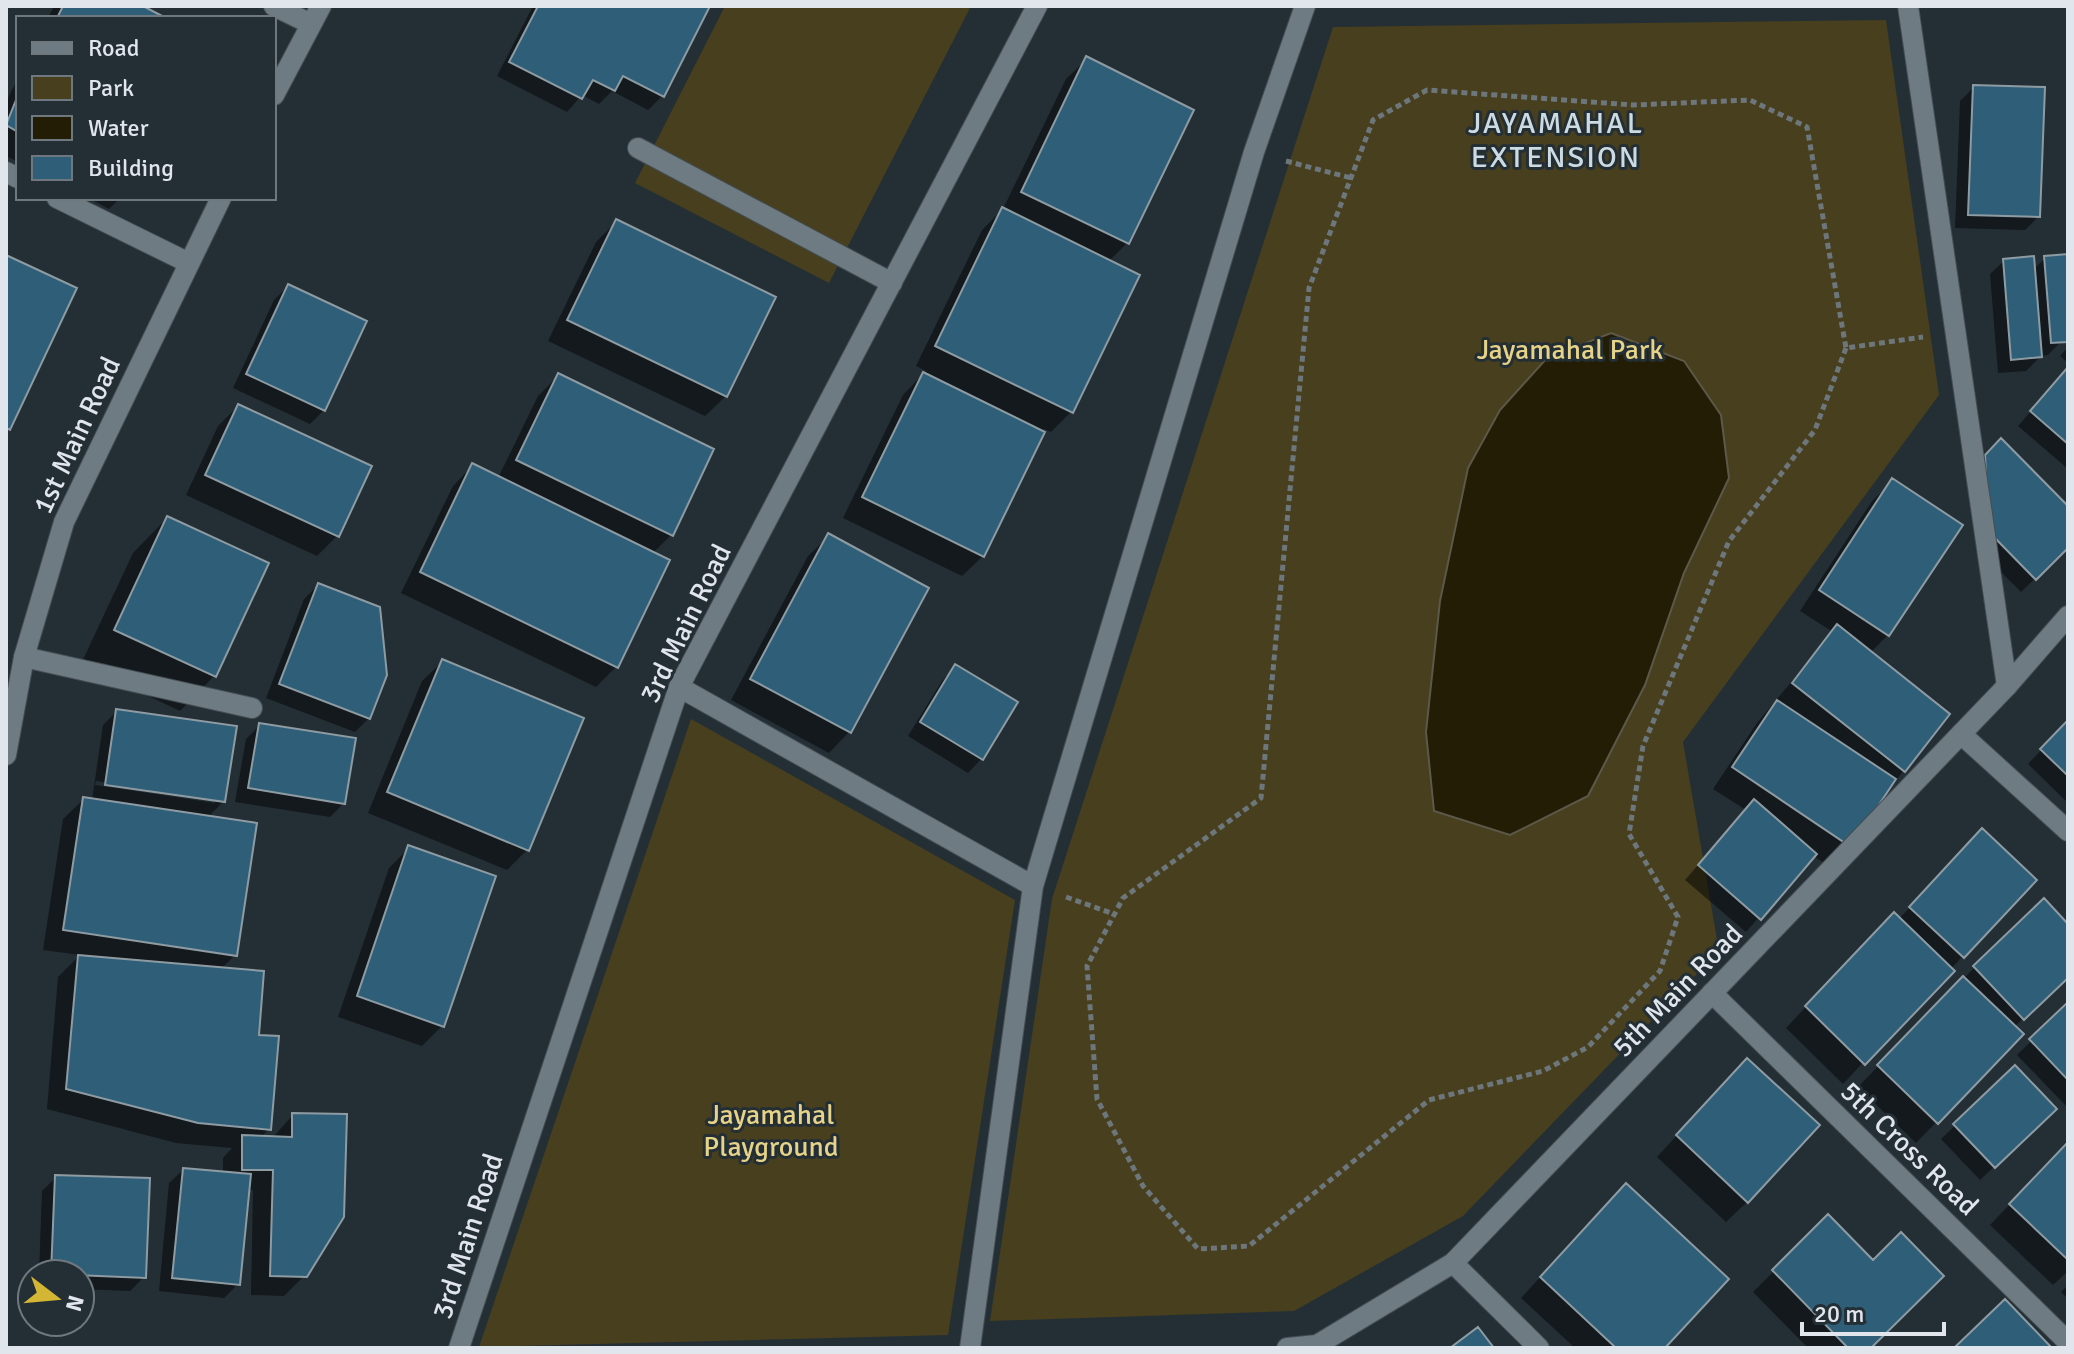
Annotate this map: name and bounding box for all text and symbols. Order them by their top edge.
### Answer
legend [16,16,276,200]
text: Road [88,33,139,63]
text: Park [88,73,134,103]
district label: JAYAMAHAL EXTENSION [1468,105,1644,176]
text: Water [88,113,149,143]
text: Building [88,153,174,183]
park label: Jayamahal Park [1477,333,1663,367]
street label: 1st Main Road [26,352,128,519]
street label: 3rd Main Road [633,539,739,708]
street label: 5th Main Road [1606,917,1750,1064]
street label: 5th Cross Road [1833,1075,1985,1223]
park label: Jayamahal Playground [703,1098,839,1164]
street label: 3rd Main Road [425,1149,511,1323]
north arrow [16,1258,96,1338]
scale bar [1802,1286,1944,1336]
text: N [60,1292,90,1314]
text: 20 m [1814,1299,1864,1329]

